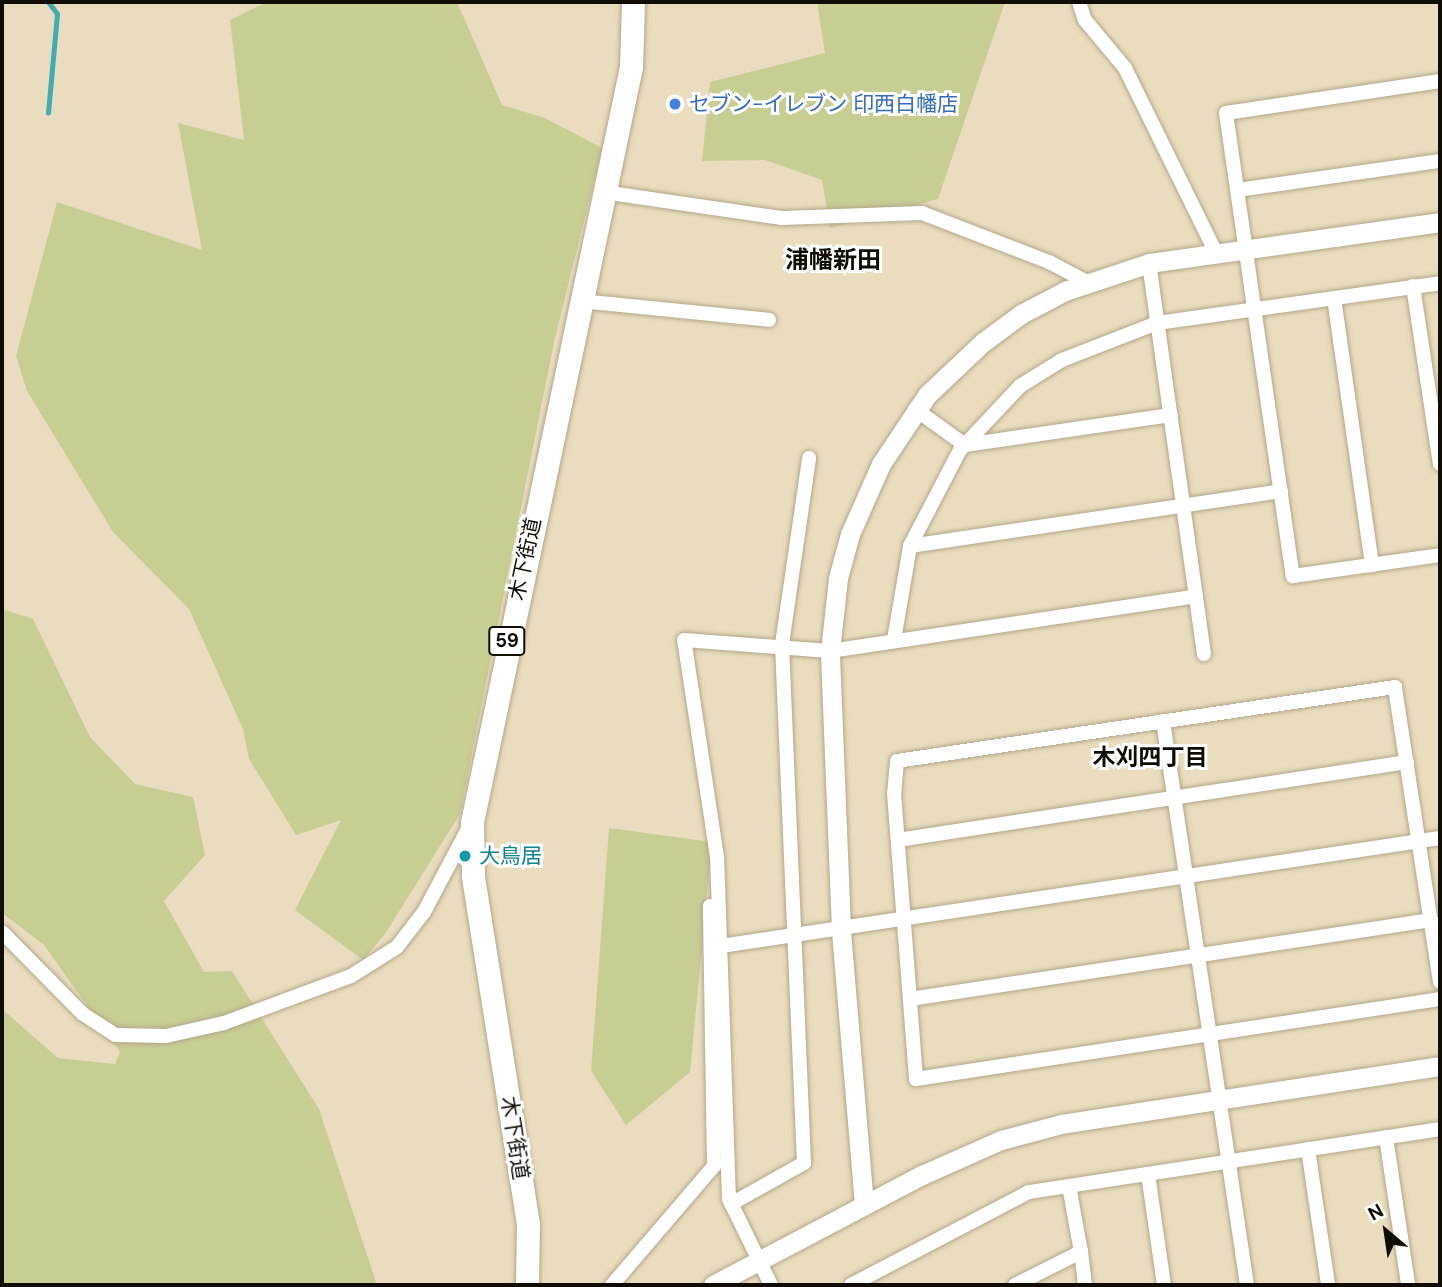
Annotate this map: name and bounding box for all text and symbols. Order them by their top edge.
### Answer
place label: セブン-イレブン 印西白幡店 [689,91,958,117]
marker: セブン-イレブン 印西白幡店 [667,96,683,112]
district label: 浦幡新田 [785,246,881,274]
street label: 木下街道 [504,515,546,603]
road number: 59 [488,626,526,656]
district label: 木刈四丁目 [1093,743,1207,771]
place label: 大鳥居 [479,843,542,869]
marker: 大鳥居 [457,848,473,864]
street label: 木下街道 [496,1095,534,1181]
north arrow [1351,1196,1421,1266]
text: N [1363,1198,1388,1226]

